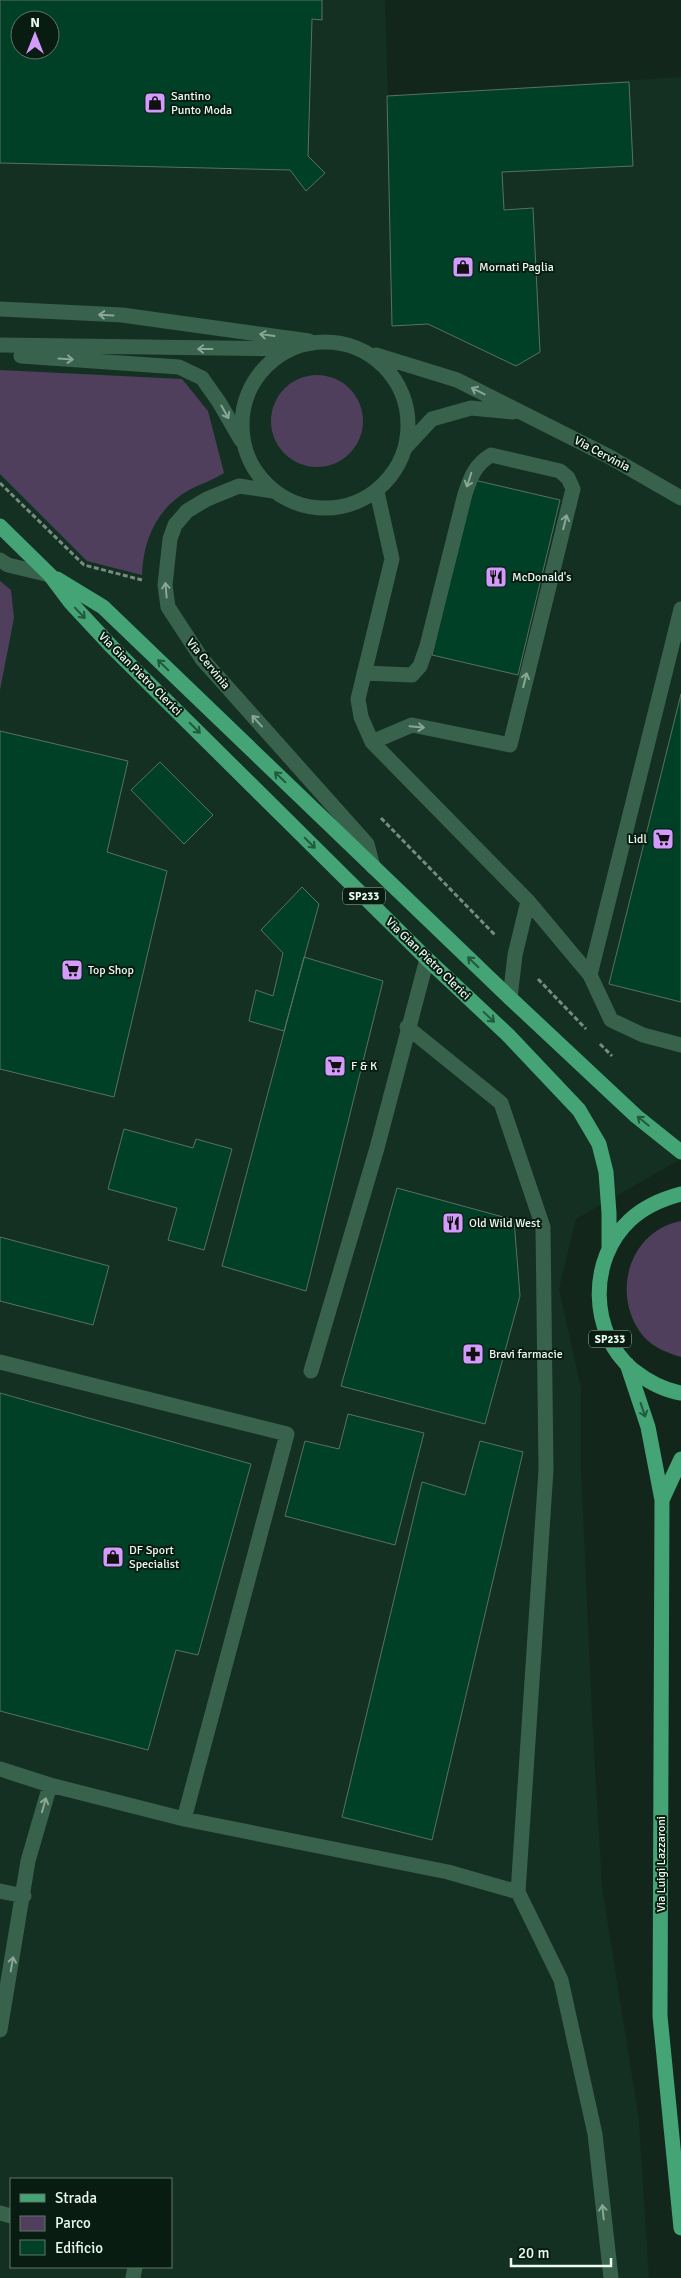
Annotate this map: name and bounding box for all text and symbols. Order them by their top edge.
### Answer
north arrow [10,10,60,60]
text: N [30,14,40,31]
place label: Santino Punto Moda [171,89,232,118]
shop icon: Santino Punto Moda [143,91,167,115]
shop icon: Mornati Paglia [451,255,475,279]
place label: Mornati Paglia [479,260,554,275]
one-way arrow [98,310,114,319]
one-way arrow [259,330,275,340]
one-way arrow [197,344,214,354]
one-way arrow [58,354,74,364]
one-way arrow [470,386,485,396]
one-way arrow [221,404,230,419]
street label: Via Cervinia [571,433,633,475]
one-way arrow [464,472,473,488]
one-way arrow [561,514,570,530]
restaurant icon: McDonald's [484,565,508,589]
place label: McDonald's [512,570,572,585]
one-way arrow [161,582,171,598]
one-way arrow [74,607,86,619]
street label: Via Gian Pietro Clerici [95,629,185,719]
street label: Via Cervinia [183,635,233,693]
one-way arrow [157,659,169,671]
one-way arrow [521,672,531,688]
one-way arrow [251,715,263,728]
one-way arrow [188,722,201,734]
one-way arrow [409,722,425,732]
one-way arrow [274,771,286,783]
supermarket icon: Lidl [651,827,675,851]
place label: Lidl [628,832,647,847]
one-way arrow [304,836,316,849]
road number: SP233 [343,888,385,904]
street label: Via Gian Pietro Clerici [383,915,473,1003]
one-way arrow [467,956,479,969]
supermarket icon: Top Shop [60,958,84,982]
place label: Top Shop [88,963,134,978]
one-way arrow [483,1011,495,1023]
supermarket icon: F & K [323,1054,347,1078]
place label: F & K [351,1059,377,1074]
one-way arrow [637,1116,650,1127]
restaurant icon: Old Wild West [441,1211,465,1235]
place label: Old Wild West [469,1216,540,1231]
road number: SP233 [589,1330,631,1348]
pharmacy icon: Bravi farmacie [461,1342,485,1366]
place label: Bravi farmacie [489,1347,563,1362]
one-way arrow [639,1402,648,1418]
place label: DF Sport Specialist [129,1543,179,1572]
shop icon: DF Sport Specialist [101,1545,125,1569]
one-way arrow [40,1798,49,1814]
street label: Via Luigi Lazzaroni [654,1816,669,1912]
one-way arrow [7,1957,17,1973]
legend [10,2178,172,2268]
text: Strada [55,2189,97,2207]
one-way arrow [598,2204,608,2220]
text: Parco [55,2214,91,2232]
scale bar [511,2236,611,2268]
text: Edificio [55,2239,103,2257]
text: 20 m [518,2244,549,2262]

